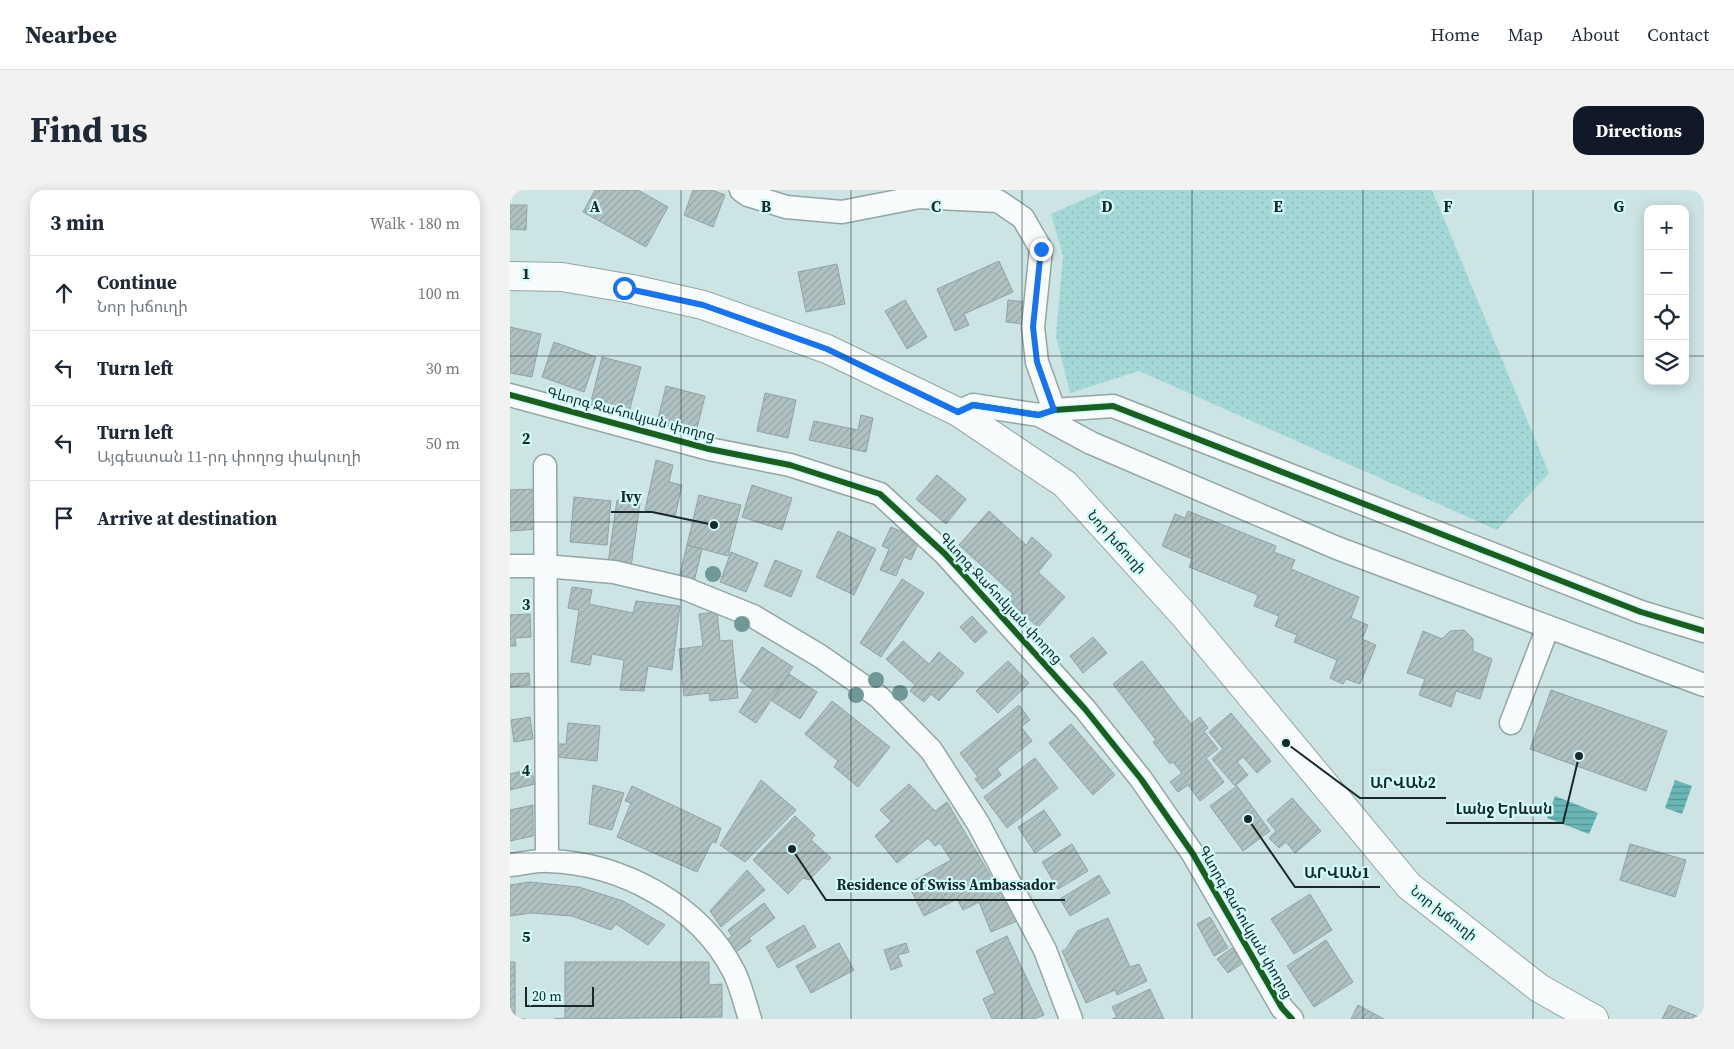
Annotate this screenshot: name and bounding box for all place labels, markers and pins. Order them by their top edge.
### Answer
callout: Ivy [611,482,652,512]
callout: ԱՐՎԱՆ2 [1360,768,1446,798]
callout: Լանջ Երևան [1446,793,1563,823]
callout: ԱՐՎԱՆ1 [1295,857,1380,887]
callout: Residence of Swiss Ambassador [826,870,1065,900]

